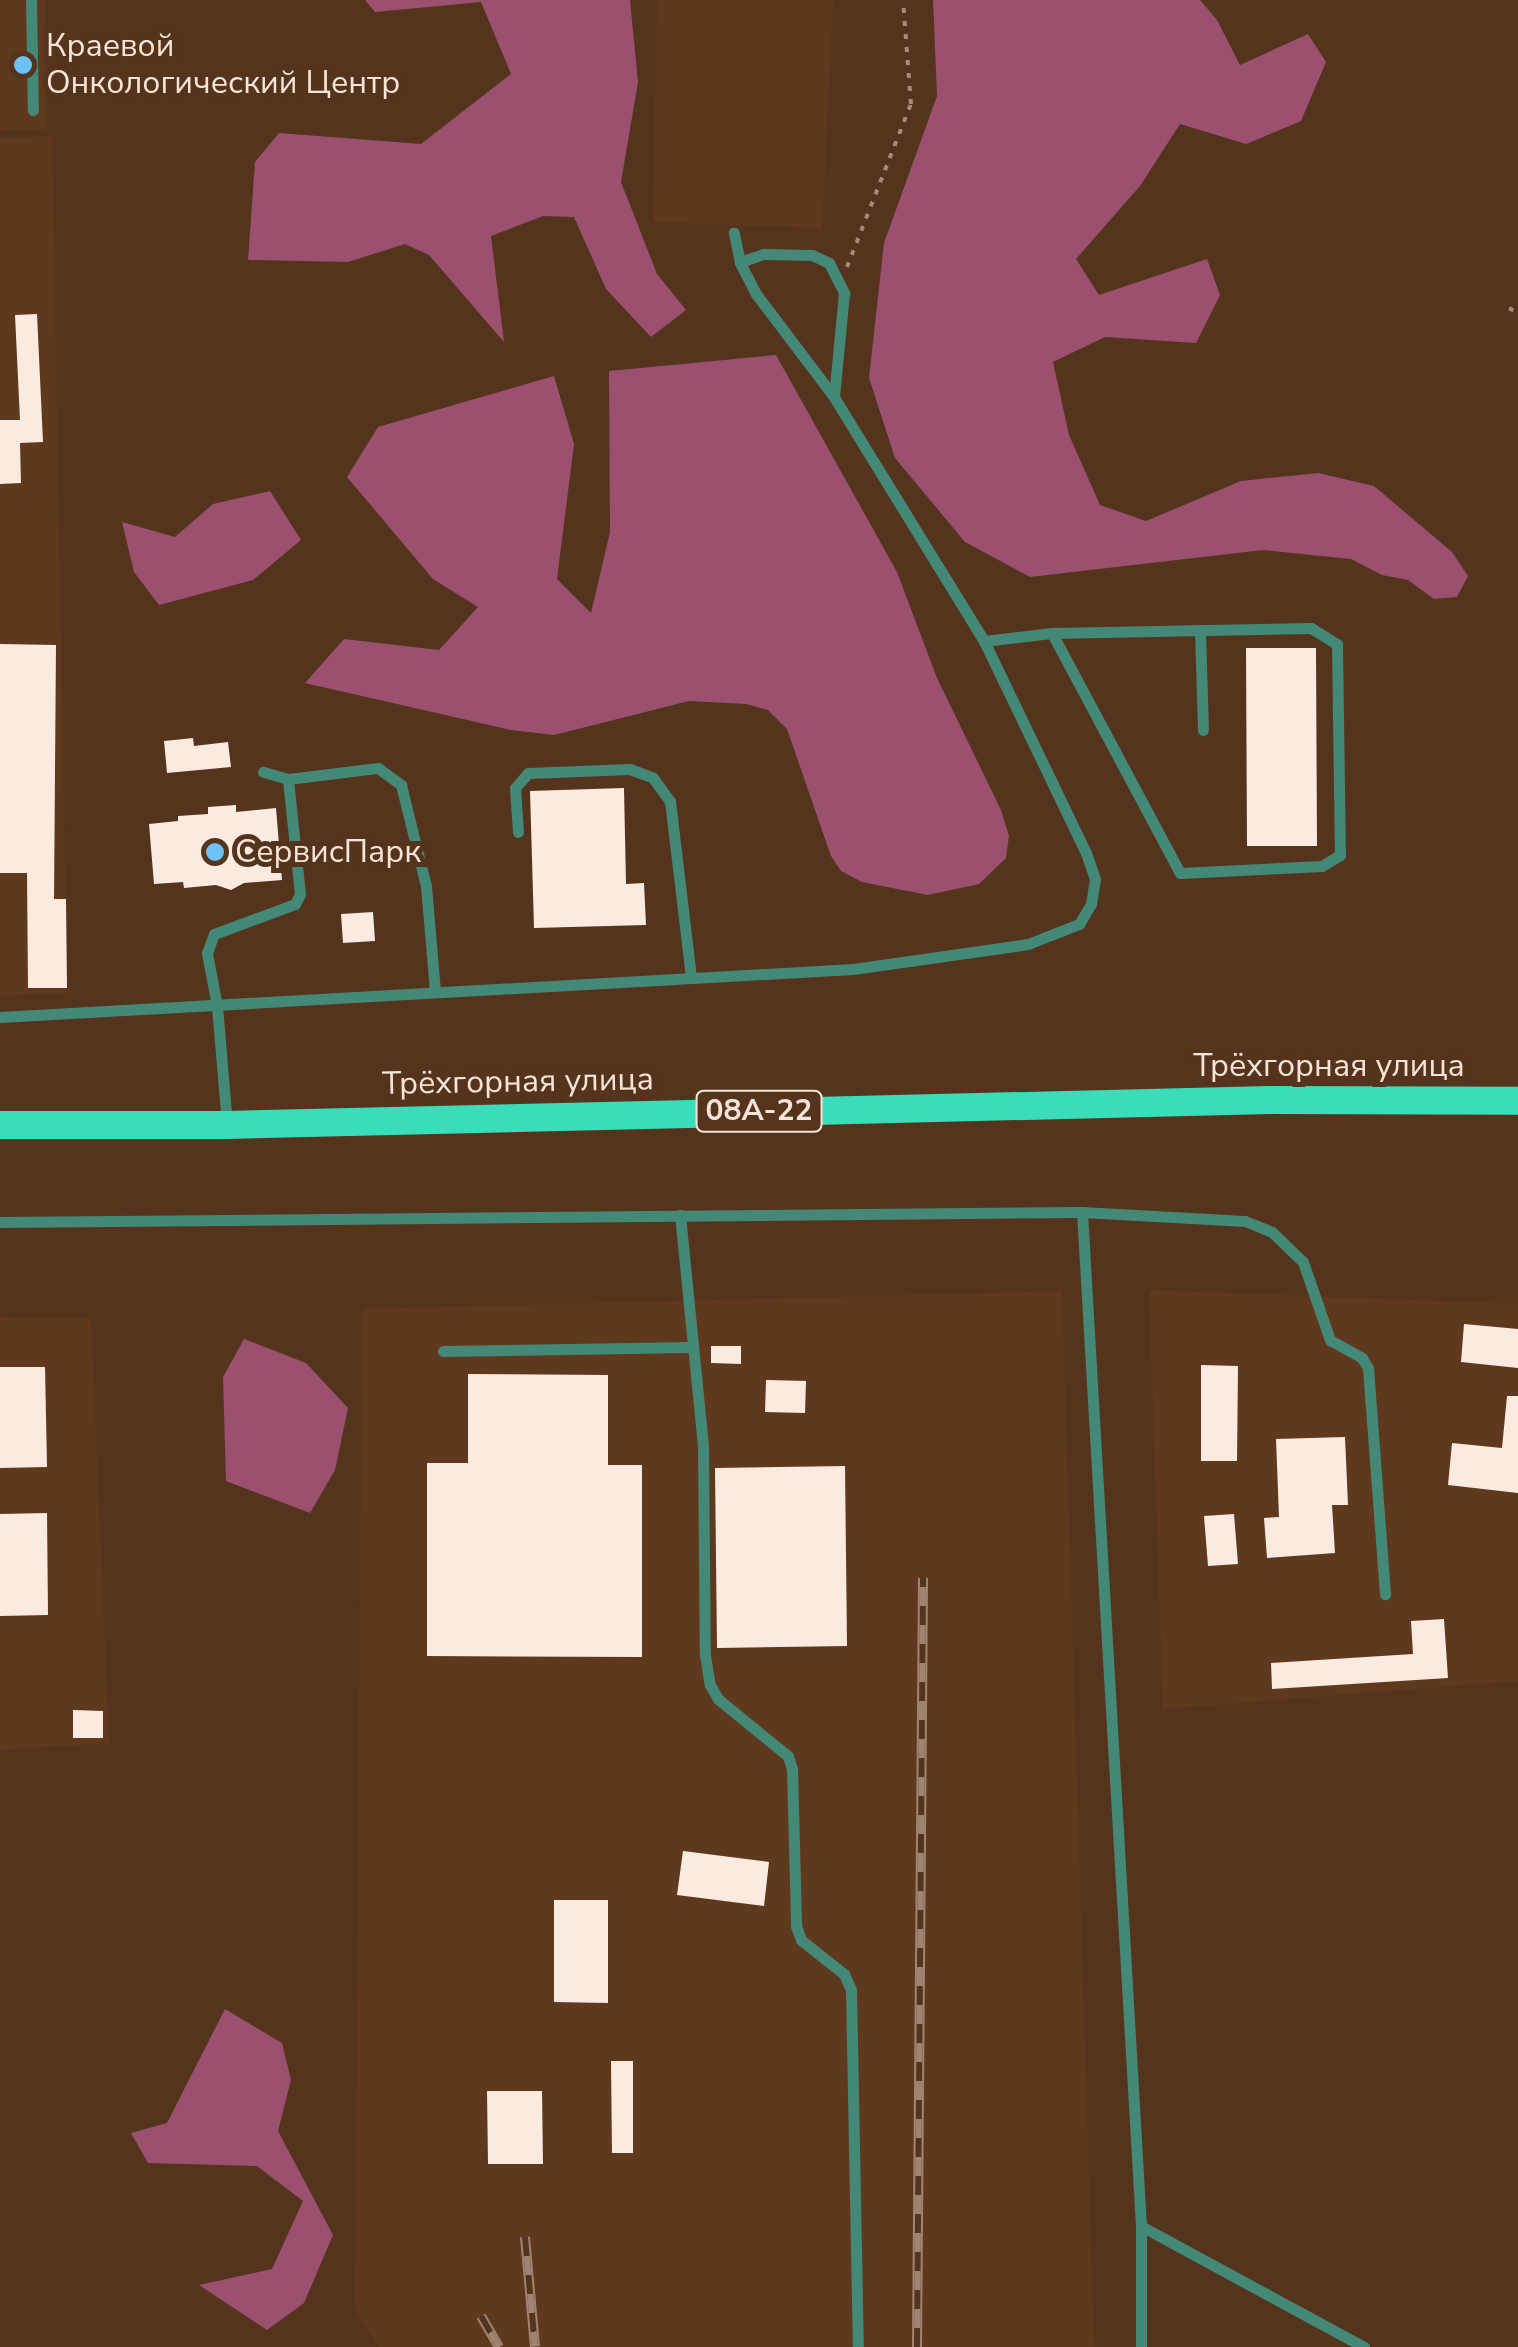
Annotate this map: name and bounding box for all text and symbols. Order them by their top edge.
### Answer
place label: Краевой Онкологический Центр [46,28,400,103]
marker: Краевой Онкологический Центр [10,52,36,78]
place label: СервисПарк [235,833,421,871]
marker: СервисПарк [204,841,226,863]
street label: Трёхгорная улица [1193,1047,1465,1085]
street label: Трёхгорная улица [382,1060,654,1104]
road number: 08А-22 [694,1086,824,1136]

